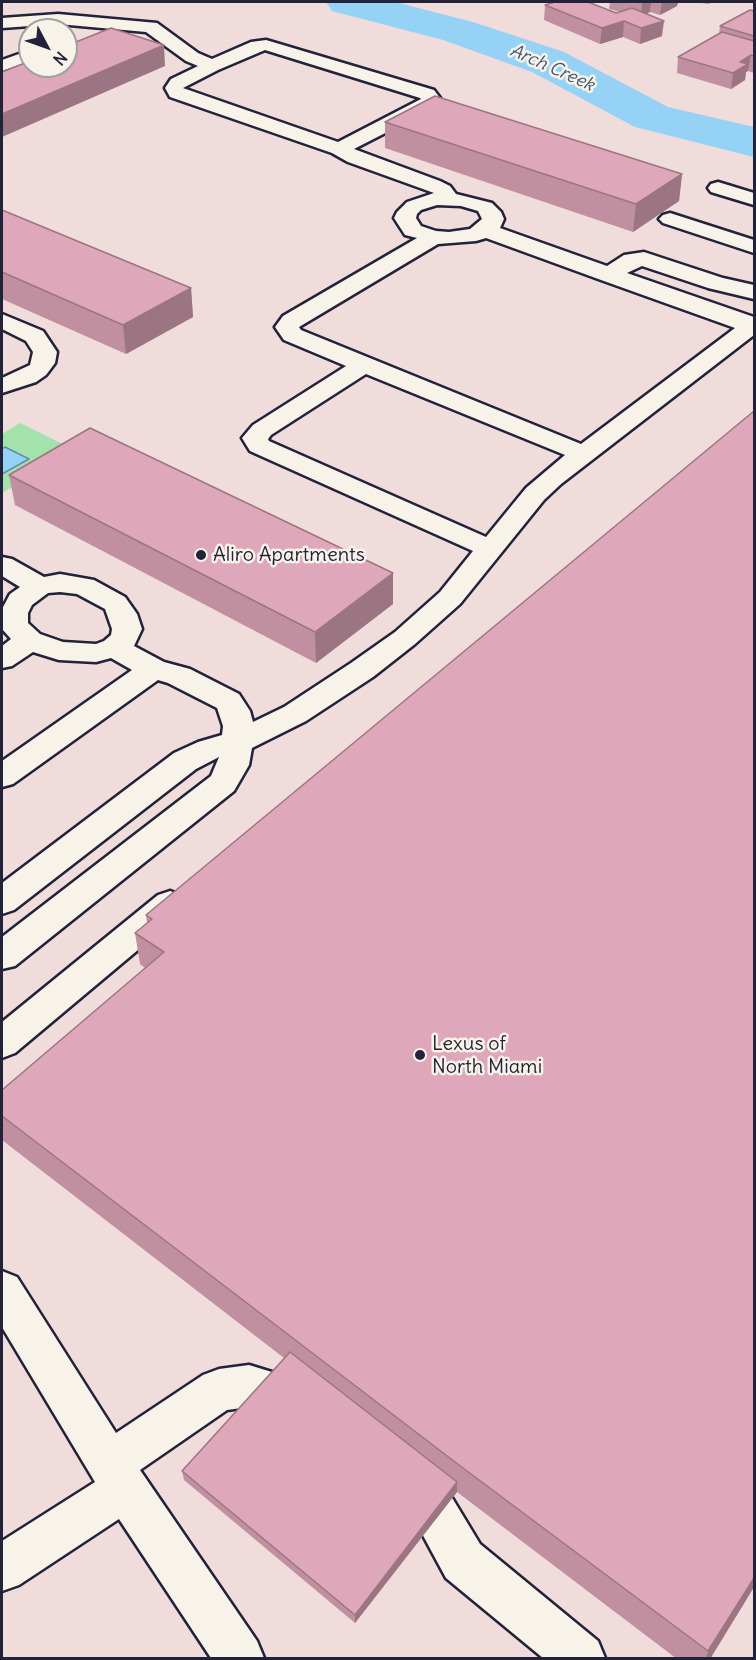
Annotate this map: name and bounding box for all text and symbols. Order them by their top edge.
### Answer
north arrow [18,18,78,78]
water label: Arch Creek [507,40,597,96]
text: N [49,48,71,69]
place label: Aliro Apartments [213,543,365,567]
marker: Aliro Apartments [194,548,208,562]
place label: Lexus of North Miami [432,1032,542,1079]
marker: Lexus of North Miami [413,1048,427,1062]

